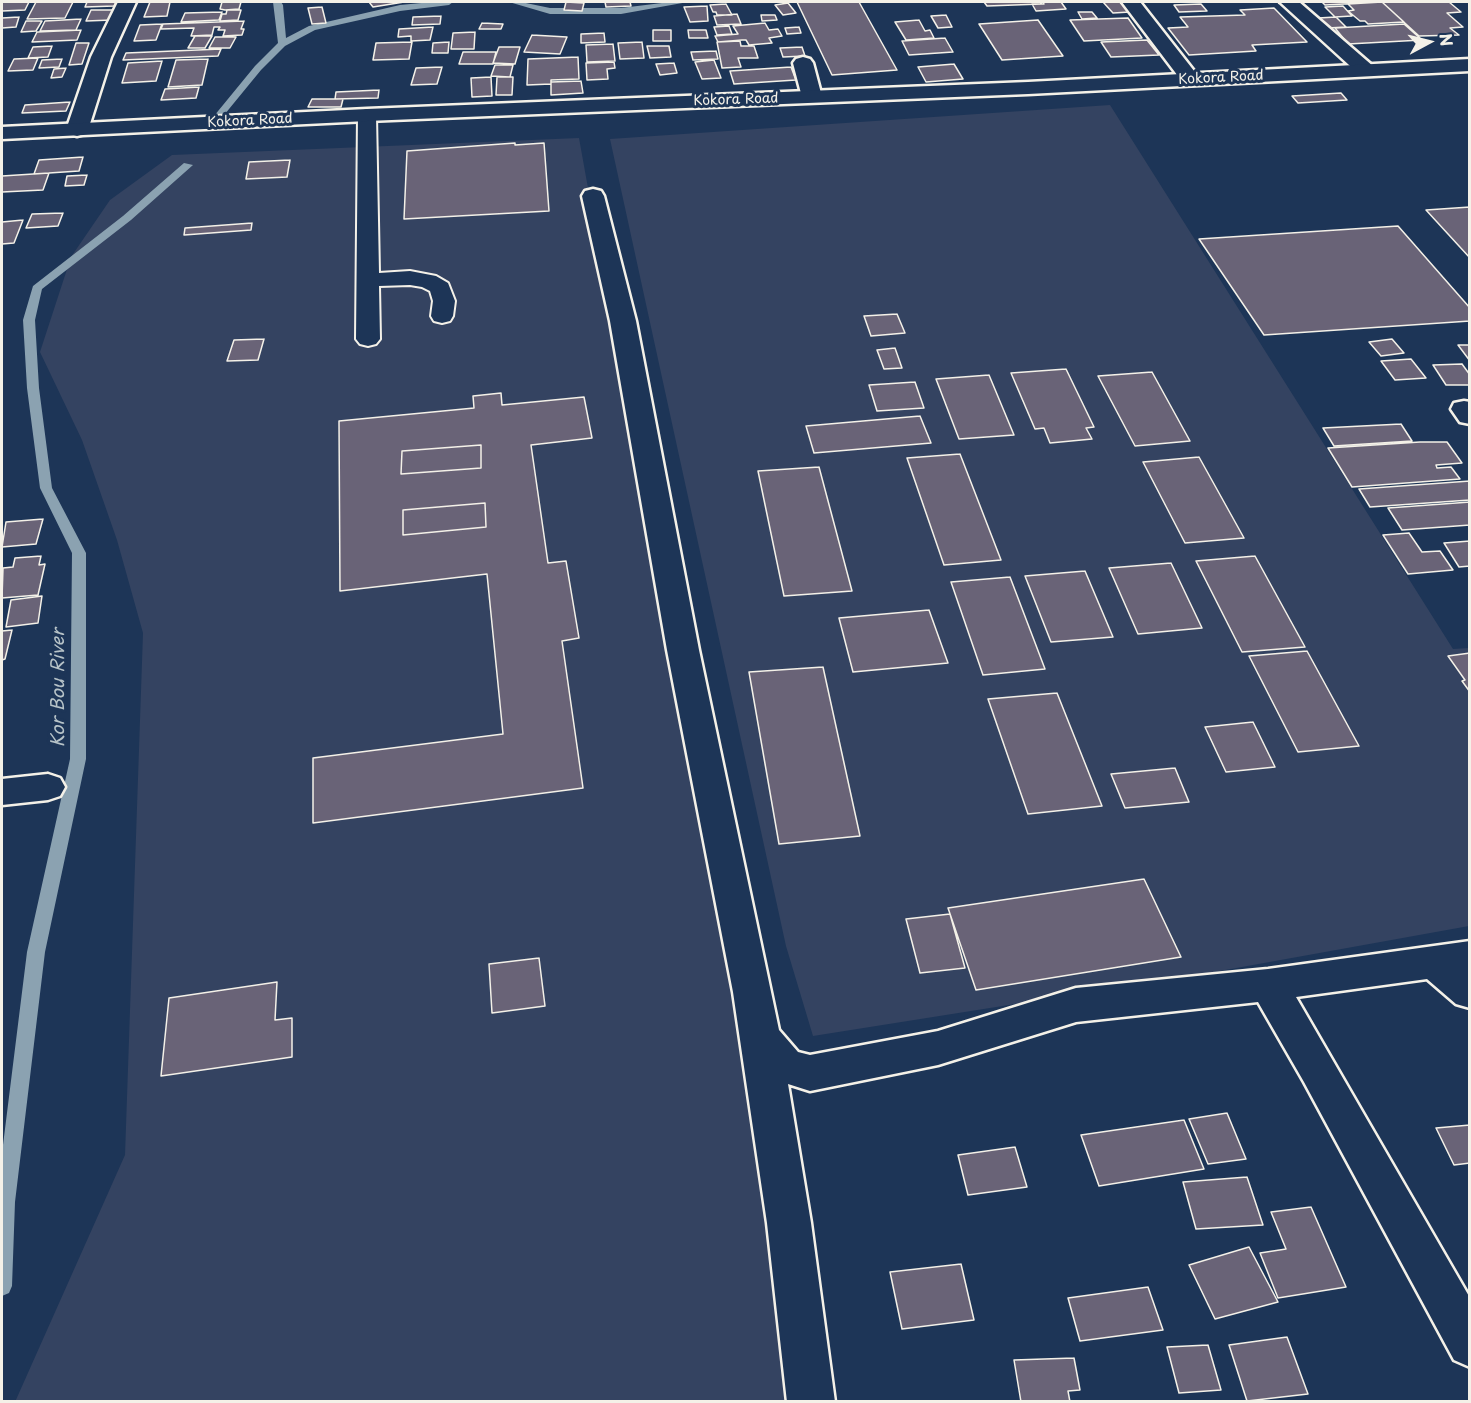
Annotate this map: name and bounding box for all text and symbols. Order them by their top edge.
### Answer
north arrow [1399,12,1459,72]
text: N [1434,32,1460,48]
street label: Kokora Road [1178,67,1264,89]
street label: Kokora Road [693,90,779,110]
street label: Kokora Road [207,110,293,132]
water label: Kor Bou River [48,629,70,747]

